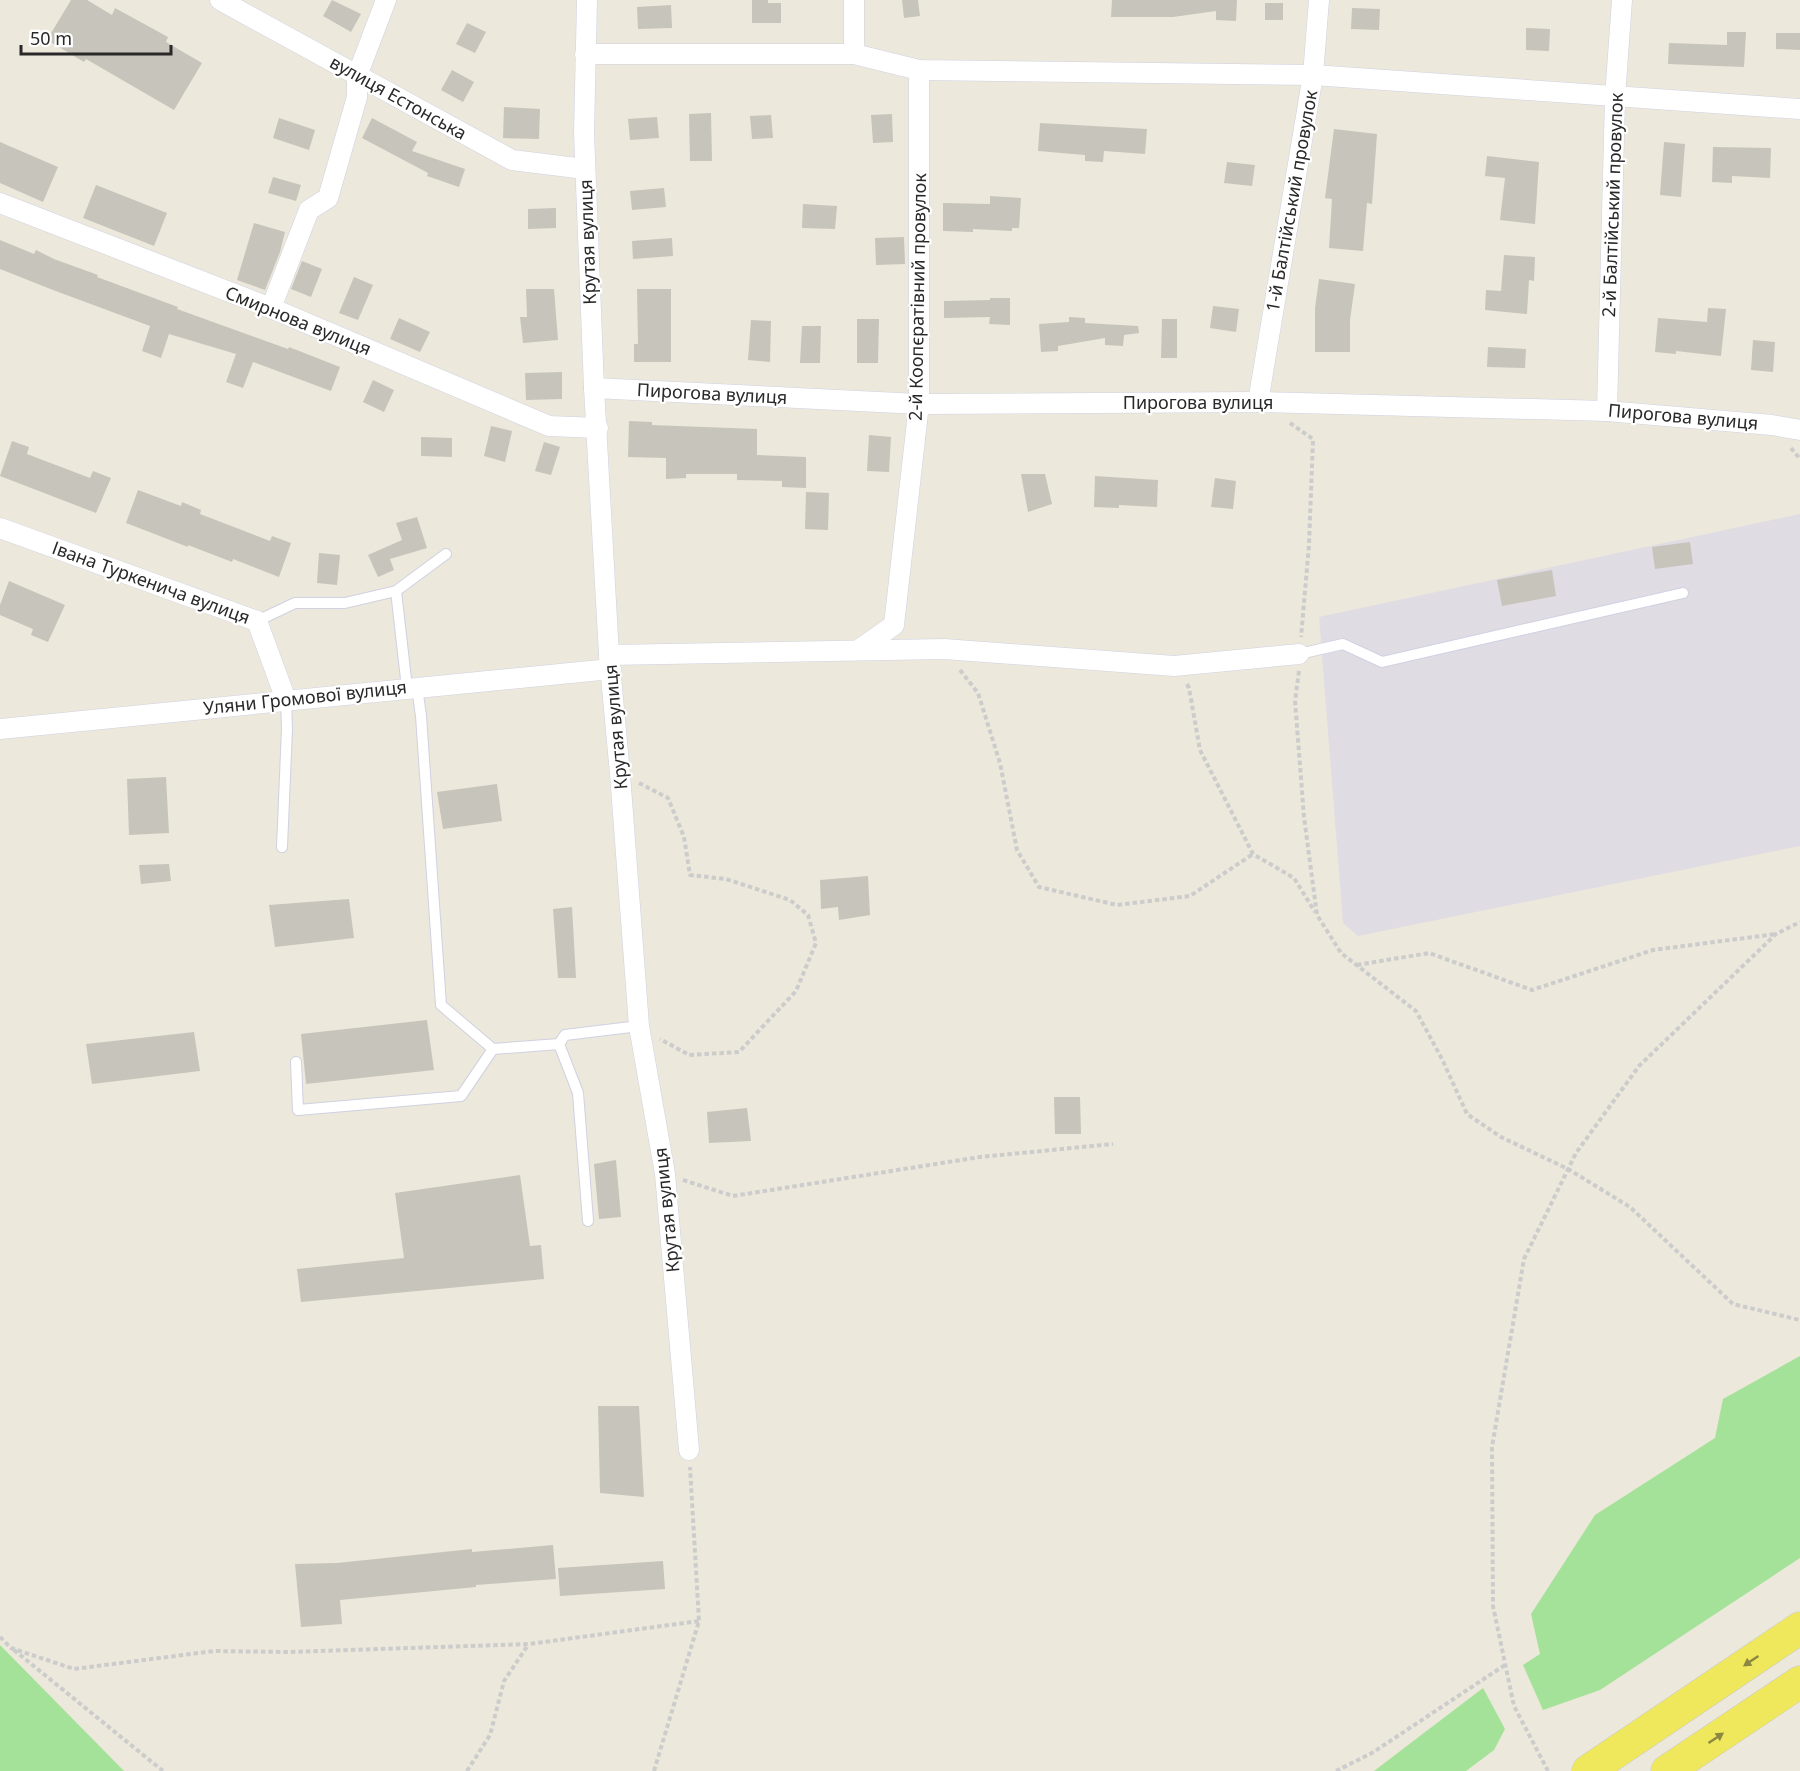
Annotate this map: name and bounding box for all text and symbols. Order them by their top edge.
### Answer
scale bar [21,18,171,56]
text: 50 m [30,26,72,50]
street label: вулиця Естонська [326,50,471,145]
street label: 1-й Балтійський провулок [1260,88,1322,314]
street label: 2-й Балтійський провулок [1596,92,1628,318]
street label: 2-й Коопєратівний провулок [903,173,931,421]
street label: Крутая вулиця [573,179,601,305]
street label: Смирнова вулиця [222,280,375,360]
street label: Пирогова вулиця [636,377,788,409]
street label: Пирогова вулиця [1123,390,1273,414]
street label: Пирогова вулиця [1607,397,1759,435]
street label: Івана Туркенича вулиця [49,535,254,629]
street label: Крутая вулиця [598,663,632,791]
street label: Уляни Громової вулиця [202,674,408,720]
street label: Крутая вулиця [648,1146,685,1274]
one-way arrow [1744,1655,1760,1667]
one-way arrow [1707,1733,1724,1744]

